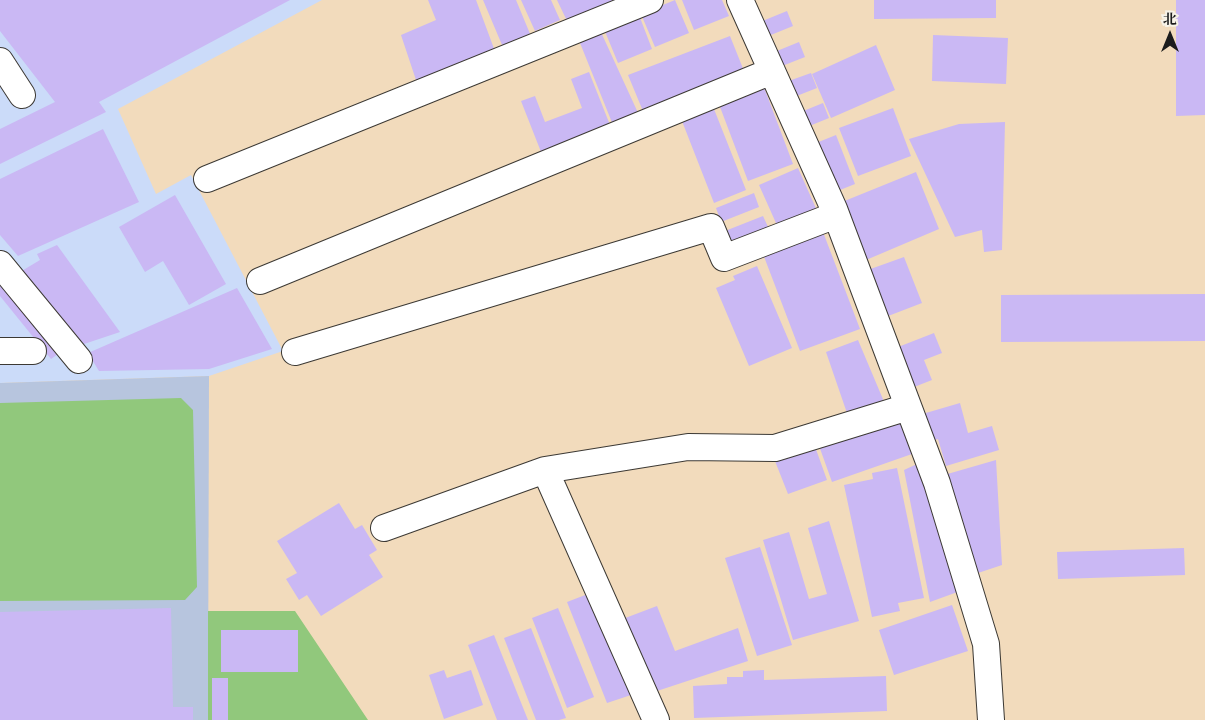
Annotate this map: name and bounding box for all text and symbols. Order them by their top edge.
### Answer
north arrow [1145,10,1195,60]
text: 北 [1163,11,1177,28]

